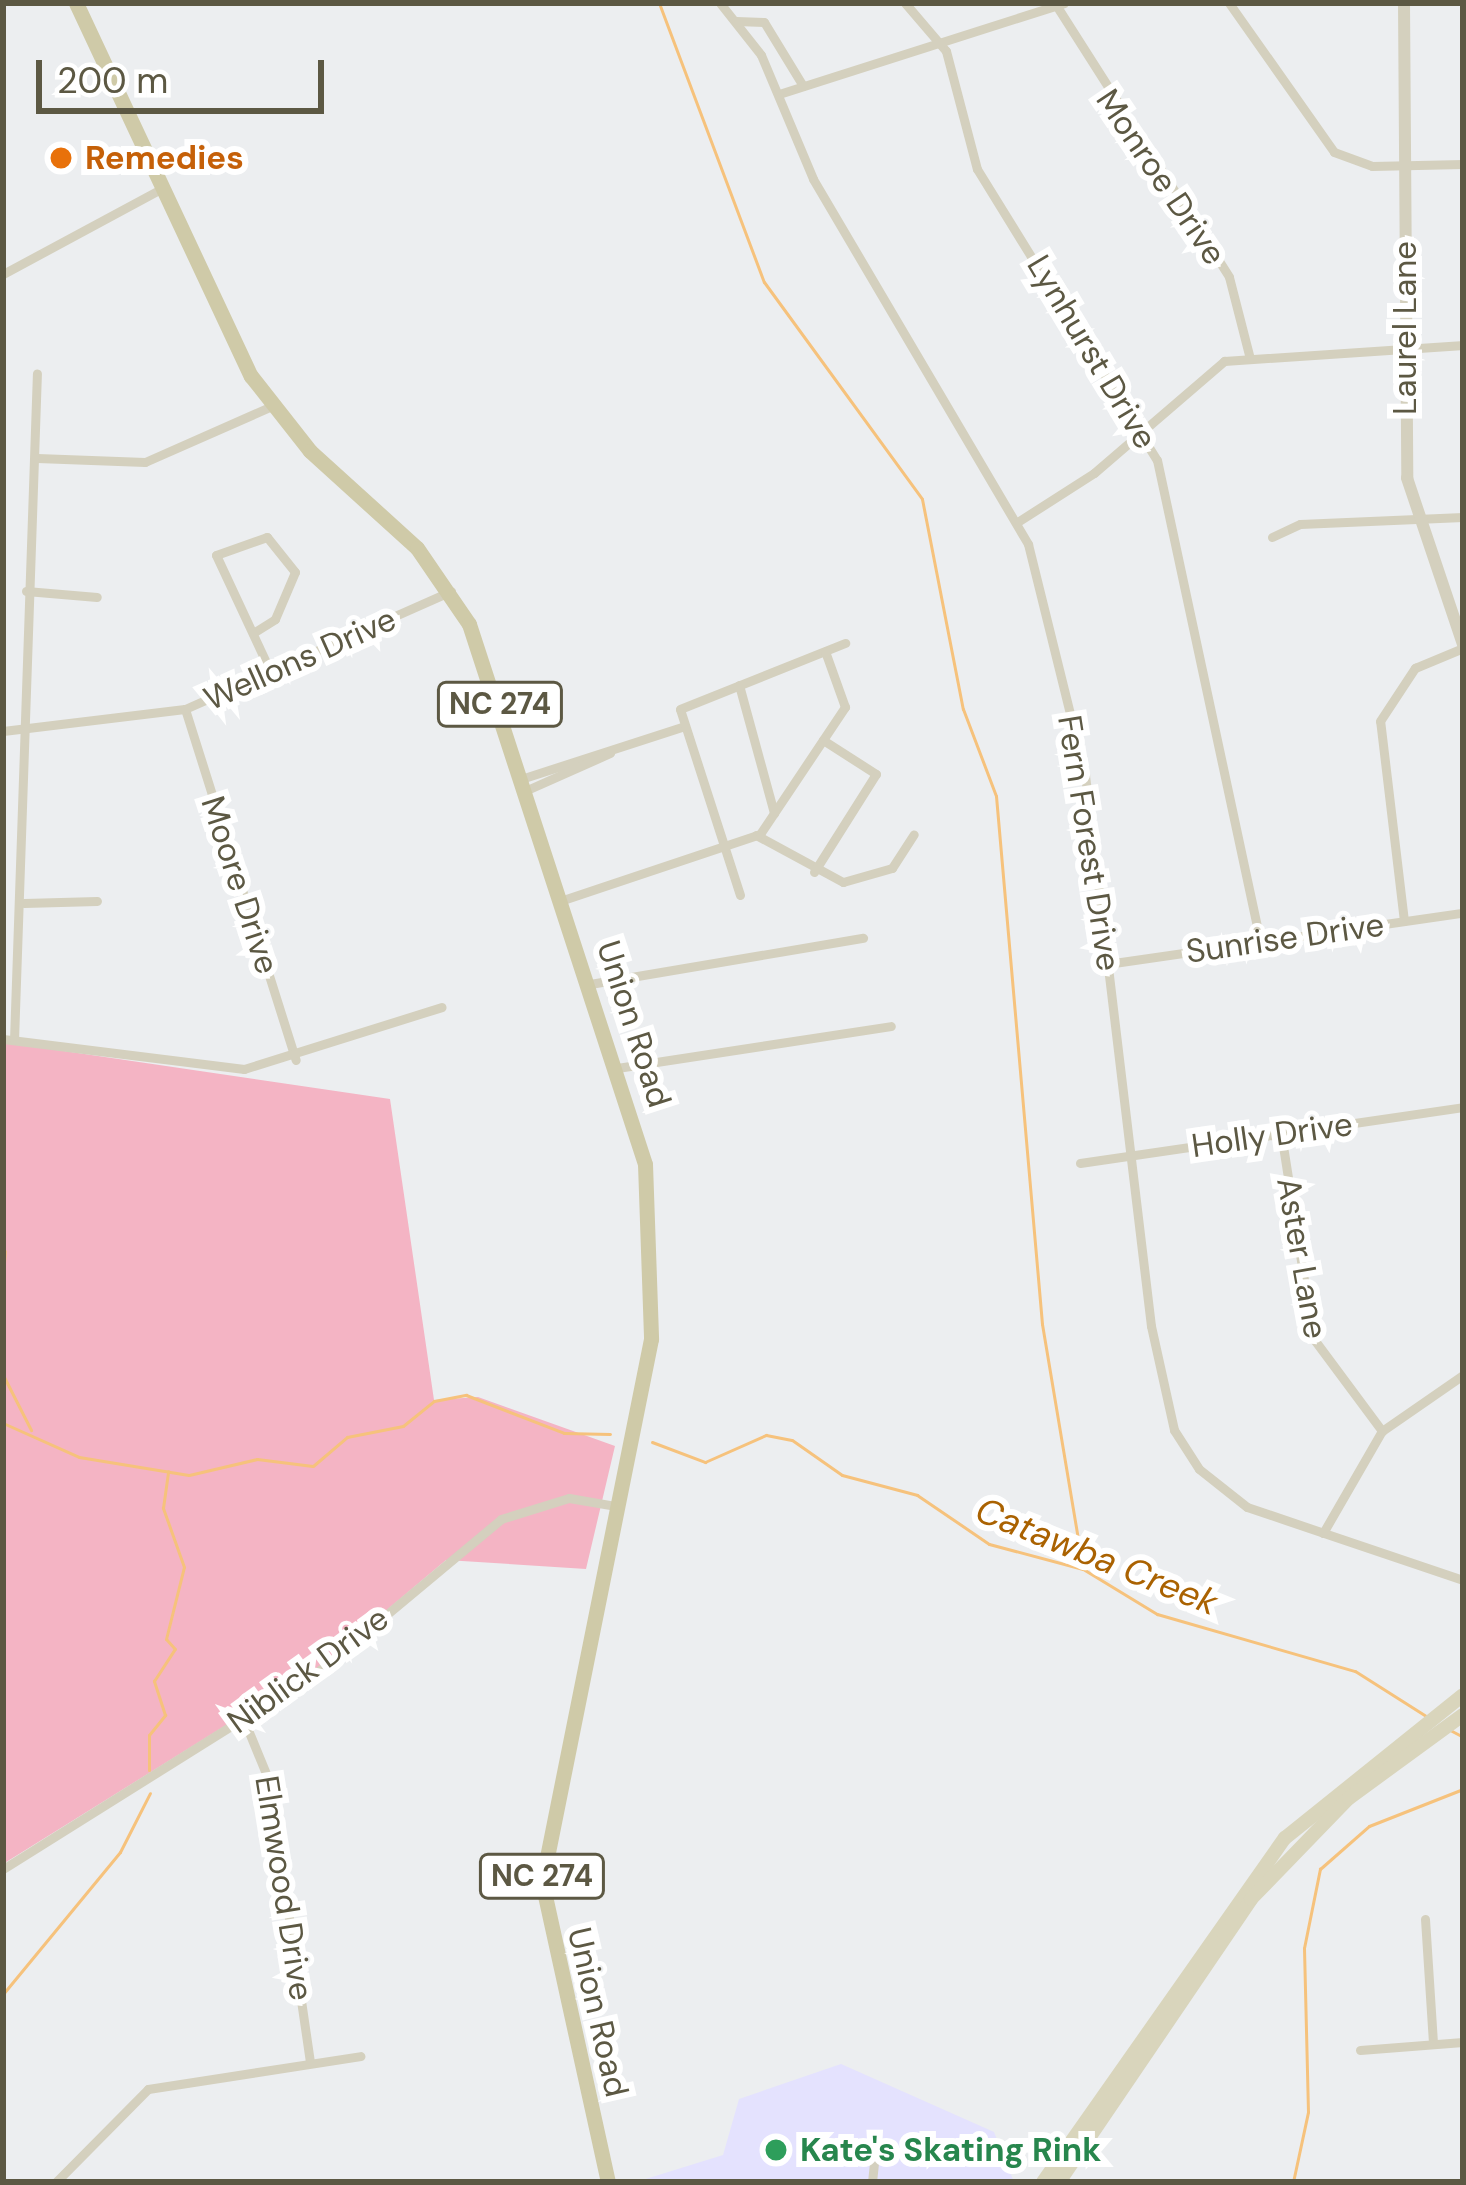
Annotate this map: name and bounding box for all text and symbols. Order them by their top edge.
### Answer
scale bar [42,36,330,110]
text: 200 m [57,57,168,104]
street label: Monroe Drive [1088,82,1234,272]
place label: Remedies [85,138,244,178]
marker: Remedies [48,145,74,171]
street label: Laurel Lane [1385,241,1425,415]
street label: Lynhurst Drive [1019,248,1165,456]
street label: Wellons Drive [198,599,402,719]
road number: NC 274 [434,680,566,728]
street label: Fern Forest Drive [1049,712,1129,974]
street label: Moore Drive [193,791,287,979]
street label: Sunrise Drive [1184,905,1386,971]
street label: Union Road [589,936,679,1112]
street label: Holly Drive [1189,1104,1355,1166]
street label: Aster Lane [1268,1174,1336,1342]
water label: Catawba Creek [970,1488,1224,1624]
street label: Niblick Drive [220,1598,396,1742]
street label: Elmwood Drive [247,1773,321,2003]
road number: NC 274 [476,1852,608,1900]
street label: Union Road [559,1923,637,2101]
place label: Kate's Skating Rink [800,2130,1101,2170]
marker: Kate's Skating Rink [763,2137,789,2163]

